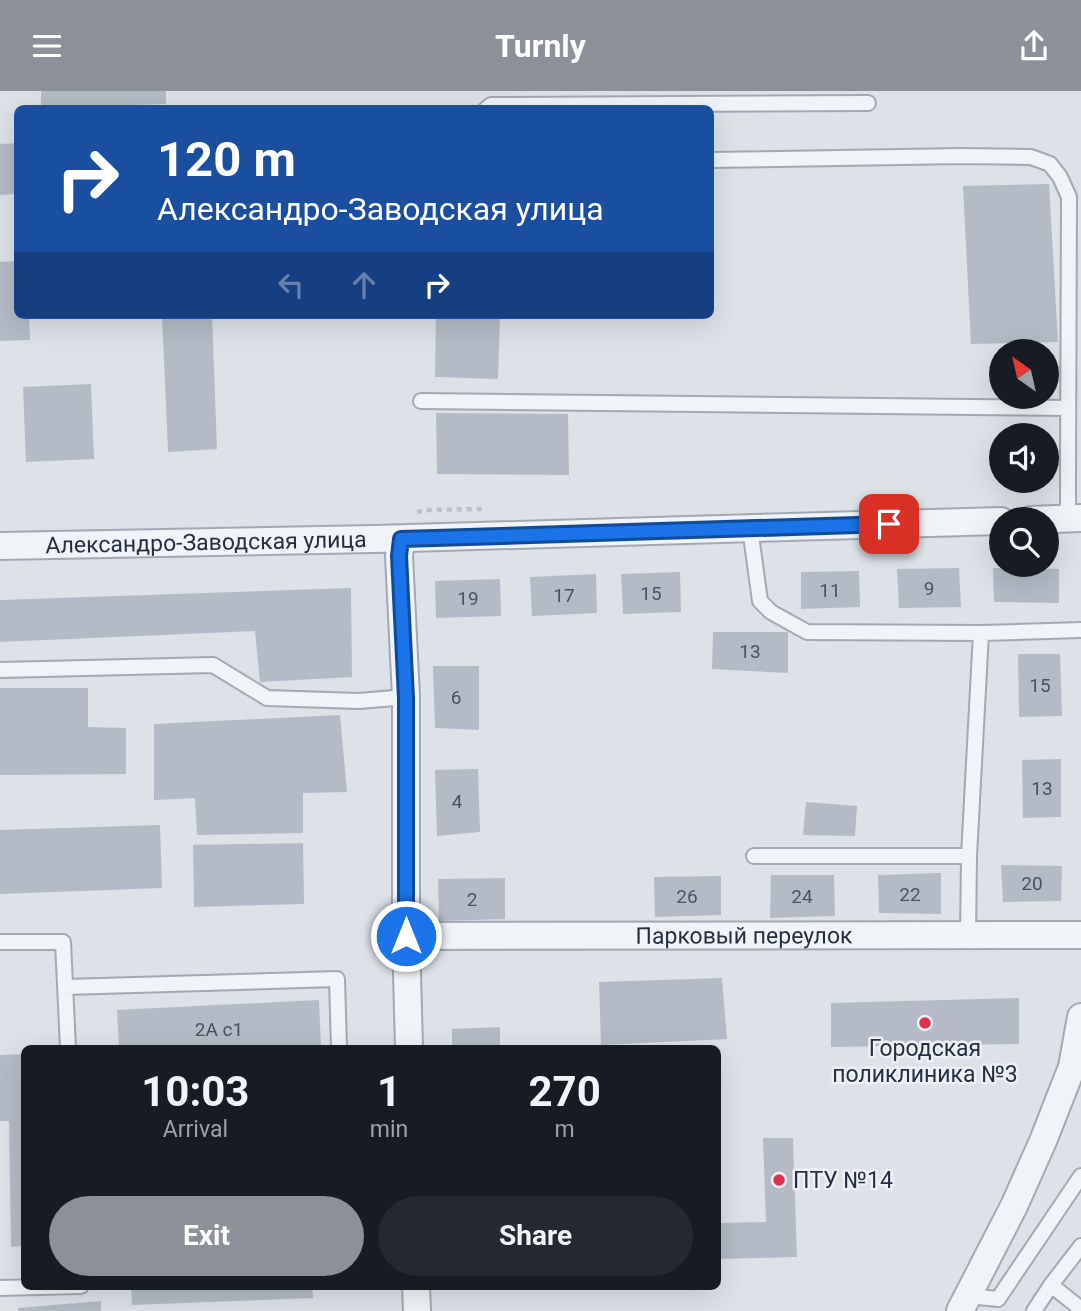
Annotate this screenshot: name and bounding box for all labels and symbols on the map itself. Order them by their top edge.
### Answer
north arrow [989,339,1059,409]
pin [859,494,919,554]
street label: Александро-Заводская улица [45,526,367,559]
house number: 9 [924,577,934,600]
house number: 11 [819,579,841,602]
house number: 15 [640,582,662,605]
house number: 17 [553,584,575,607]
house number: 19 [457,587,479,610]
house number: 13 [739,640,761,663]
house number: 15 [1029,674,1051,697]
house number: 6 [451,686,461,709]
house number: 13 [1031,777,1053,800]
house number: 4 [452,790,463,813]
house number: 20 [1021,872,1043,895]
house number: 22 [899,883,921,906]
house number: 26 [676,885,698,908]
house number: 24 [791,885,813,908]
house number: 2 [467,888,477,911]
position arrow [369,899,443,973]
street label: Парковый переулок [636,922,853,949]
marker: Городская поликлиника №3 [917,1015,933,1031]
house number: 2А с1 [195,1018,243,1041]
place label: Городская поликлиника №3 [832,1035,1018,1088]
place label: ПТУ №14 [793,1167,893,1194]
marker: ПТУ №14 [771,1172,787,1188]

